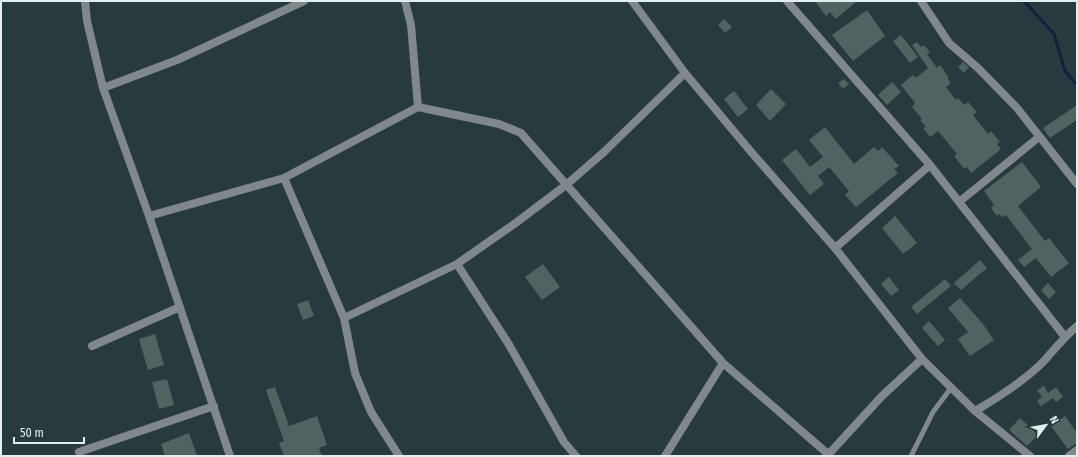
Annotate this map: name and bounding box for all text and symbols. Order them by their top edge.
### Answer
north arrow [1026,405,1066,445]
text: N [1047,414,1061,426]
scale bar [14,419,84,445]
text: 50 m [20,426,44,440]

